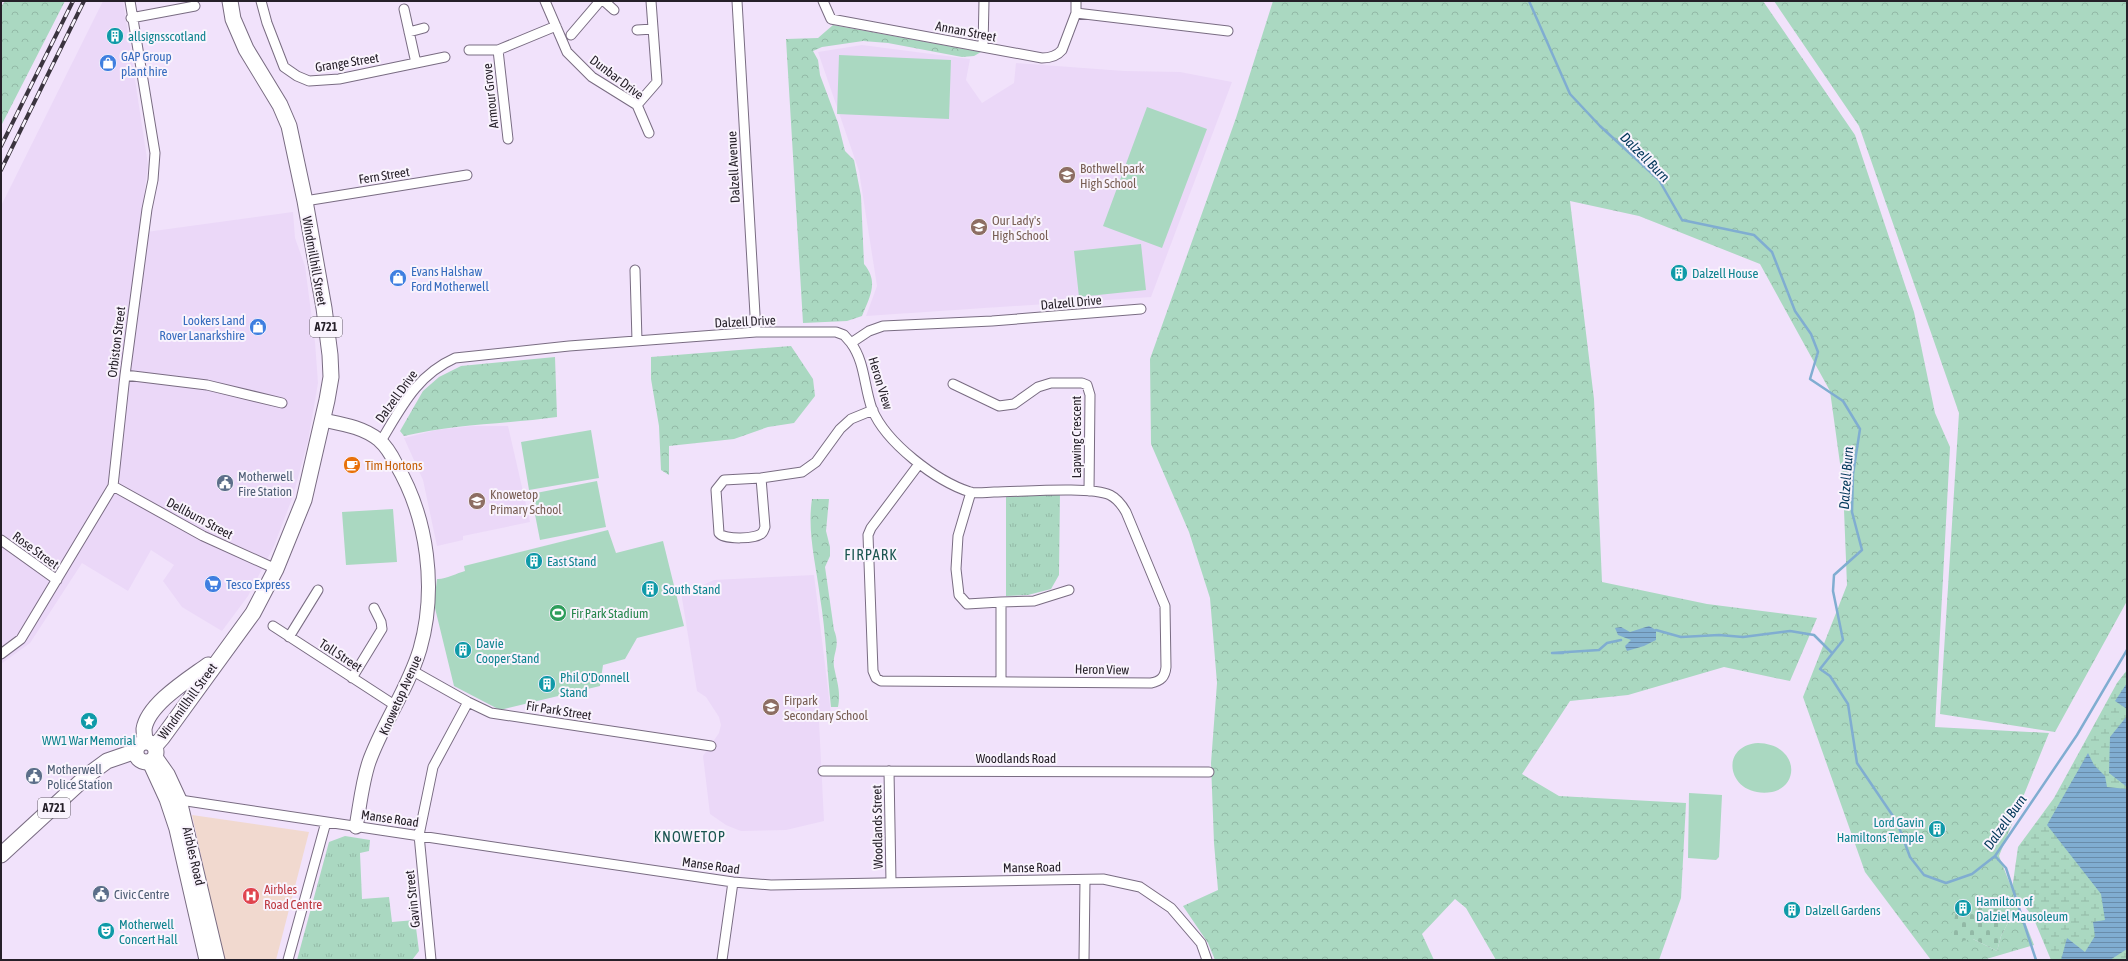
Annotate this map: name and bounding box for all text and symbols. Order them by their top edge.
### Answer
street label: Annan Street [934,18,998,45]
building icon: allsignsscotland [105,26,125,46]
place label: allsignsscotland [128,29,206,44]
place label: GAP Group plant hire [121,49,172,79]
street label: Grange Street [314,50,380,75]
street label: Dunbar Drive [587,52,646,102]
shop icon: GAP Group plant hire [98,53,118,73]
street label: Armour Grove [480,63,501,129]
water label: Dalzell Burn [1617,129,1673,185]
street label: Dalzell Avenue [724,131,743,203]
place label: Bothwellpark High School [1080,161,1145,191]
street label: Fern Street [358,164,411,187]
school or university icon: Bothwellpark High School [1057,165,1077,185]
place label: Our Lady's High School [992,213,1049,243]
street label: Windmillhill Street [299,215,330,307]
school or university icon: Our Lady's High School [969,217,989,237]
building icon: Dalzell House [1669,263,1689,283]
place label: Evans Halshaw Ford Motherwell [411,264,489,294]
place label: Dalzell House [1692,266,1758,281]
shop icon: Evans Halshaw Ford Motherwell [388,268,408,288]
street label: Dalzell Drive [1040,292,1102,313]
street label: Orbiston Street [105,305,128,378]
street label: Dalzell Drive [714,312,776,331]
place label: Lookers Land Rover Lanarkshire [159,313,245,343]
shop icon: Lookers Land Rover Lanarkshire [248,317,268,337]
road number: A721 [310,317,342,337]
street label: Heron View [865,355,896,412]
street label: Dalzell Drive [372,367,420,425]
street label: Lapwing Crescent [1069,396,1084,478]
water label: Dalzell Burn [1836,446,1856,510]
cafe icon: Tim Hortons [342,455,362,475]
place label: Tim Hortons [365,458,423,473]
place label: Motherwell Fire Station [238,469,294,499]
public building icon: Motherwell Fire Station [215,473,235,493]
place label: Knowetop Primary School [490,487,562,517]
school or university icon: Knowetop Primary School [467,491,487,511]
street label: Dellburn Street [164,495,236,542]
street label: Rose Street [10,529,62,572]
district label: FIRPARK [844,546,898,563]
building icon: East Stand [524,551,544,571]
place label: East Stand [547,554,596,569]
supermarket icon: Tesco Express [203,574,223,594]
place label: Tesco Express [226,577,290,592]
building icon: South Stand [640,579,660,599]
place label: South Stand [663,582,720,597]
sports icon: Fir Park Stadium [548,603,568,623]
place label: Fir Park Stadium [571,606,648,621]
street label: Toll Street [316,636,365,675]
place label: Davie Cooper Stand [476,636,539,666]
building icon: Davie Cooper Stand [453,640,473,660]
street label: Knowetop Avenue [376,653,425,737]
street label: Windmillhill Street [155,660,220,742]
street label: Heron View [1075,662,1130,677]
place label: Phil O'Donnell Stand [560,670,630,700]
building icon: Phil O'Donnell Stand [537,674,557,694]
place label: Firpark Secondary School [784,693,868,723]
school or university icon: Firpark Secondary School [761,697,781,717]
street label: Fir Park Street [525,698,593,723]
place icon: WW1 War Memorial [79,711,99,731]
place label: WW1 War Memorial [42,733,136,748]
street label: Woodlands Road [976,751,1056,766]
place label: Motherwell Police Station [47,762,113,792]
public building icon: Motherwell Police Station [24,766,44,786]
street label: Woodlands Street [869,784,886,869]
water label: Dalzell Burn [1980,791,2030,852]
road number: A721 [38,798,70,818]
street label: Manse Road [360,807,420,830]
place label: Lord Gavin Hamiltons Temple [1837,815,1924,845]
building icon: Lord Gavin Hamiltons Temple [1927,819,1947,839]
street label: Airbles Road [179,825,208,887]
district label: KNOWETOP [654,828,726,845]
street label: Manse Road [681,854,741,877]
street label: Manse Road [1003,859,1061,876]
street label: Gavin Street [402,869,423,929]
place label: Airbles Road Centre [264,882,322,912]
public building icon: Civic Centre [91,884,111,904]
hospital icon: Airbles Road Centre [241,886,261,906]
place label: Civic Centre [114,887,169,902]
place label: Hamilton of Dalziel Mausoleum [1976,894,2068,924]
building icon: Hamilton of Dalziel Mausoleum [1953,898,1973,918]
building icon: Dalzell Gardens [1782,900,1802,920]
place label: Dalzell Gardens [1805,903,1881,918]
place label: Motherwell Concert Hall [119,917,178,947]
theatre icon: Motherwell Concert Hall [96,921,116,941]

